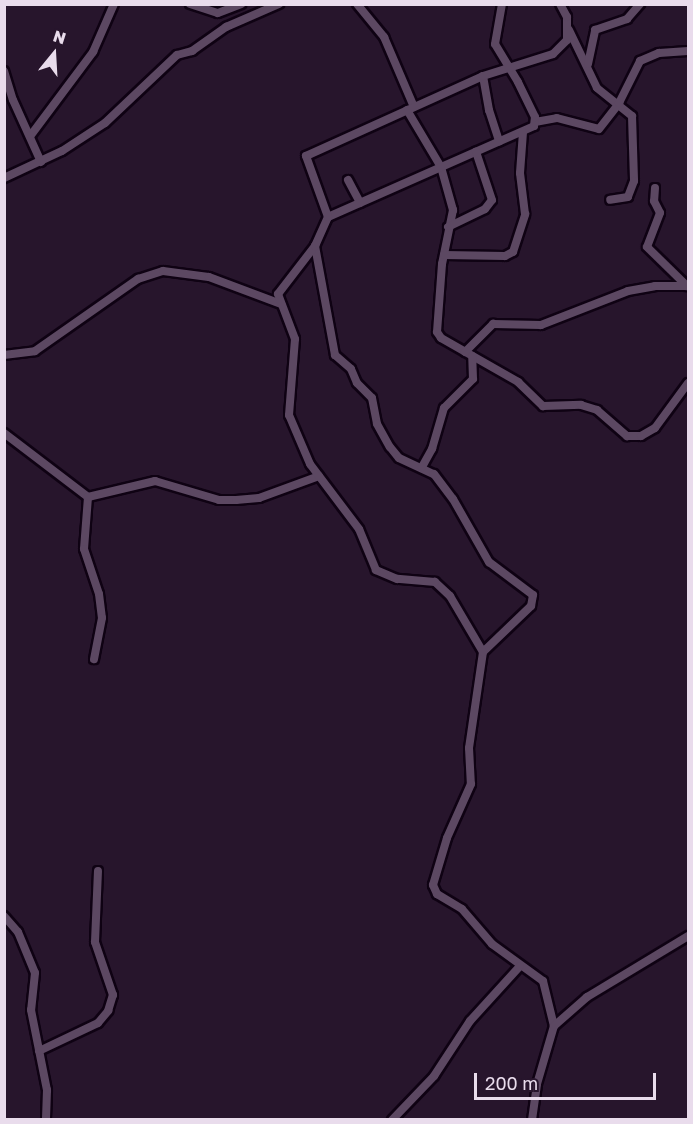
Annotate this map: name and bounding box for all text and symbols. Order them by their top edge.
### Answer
north arrow [24,24,84,84]
text: N [51,25,68,48]
scale bar [477,1061,658,1099]
text: 200 m [485,1072,538,1094]

